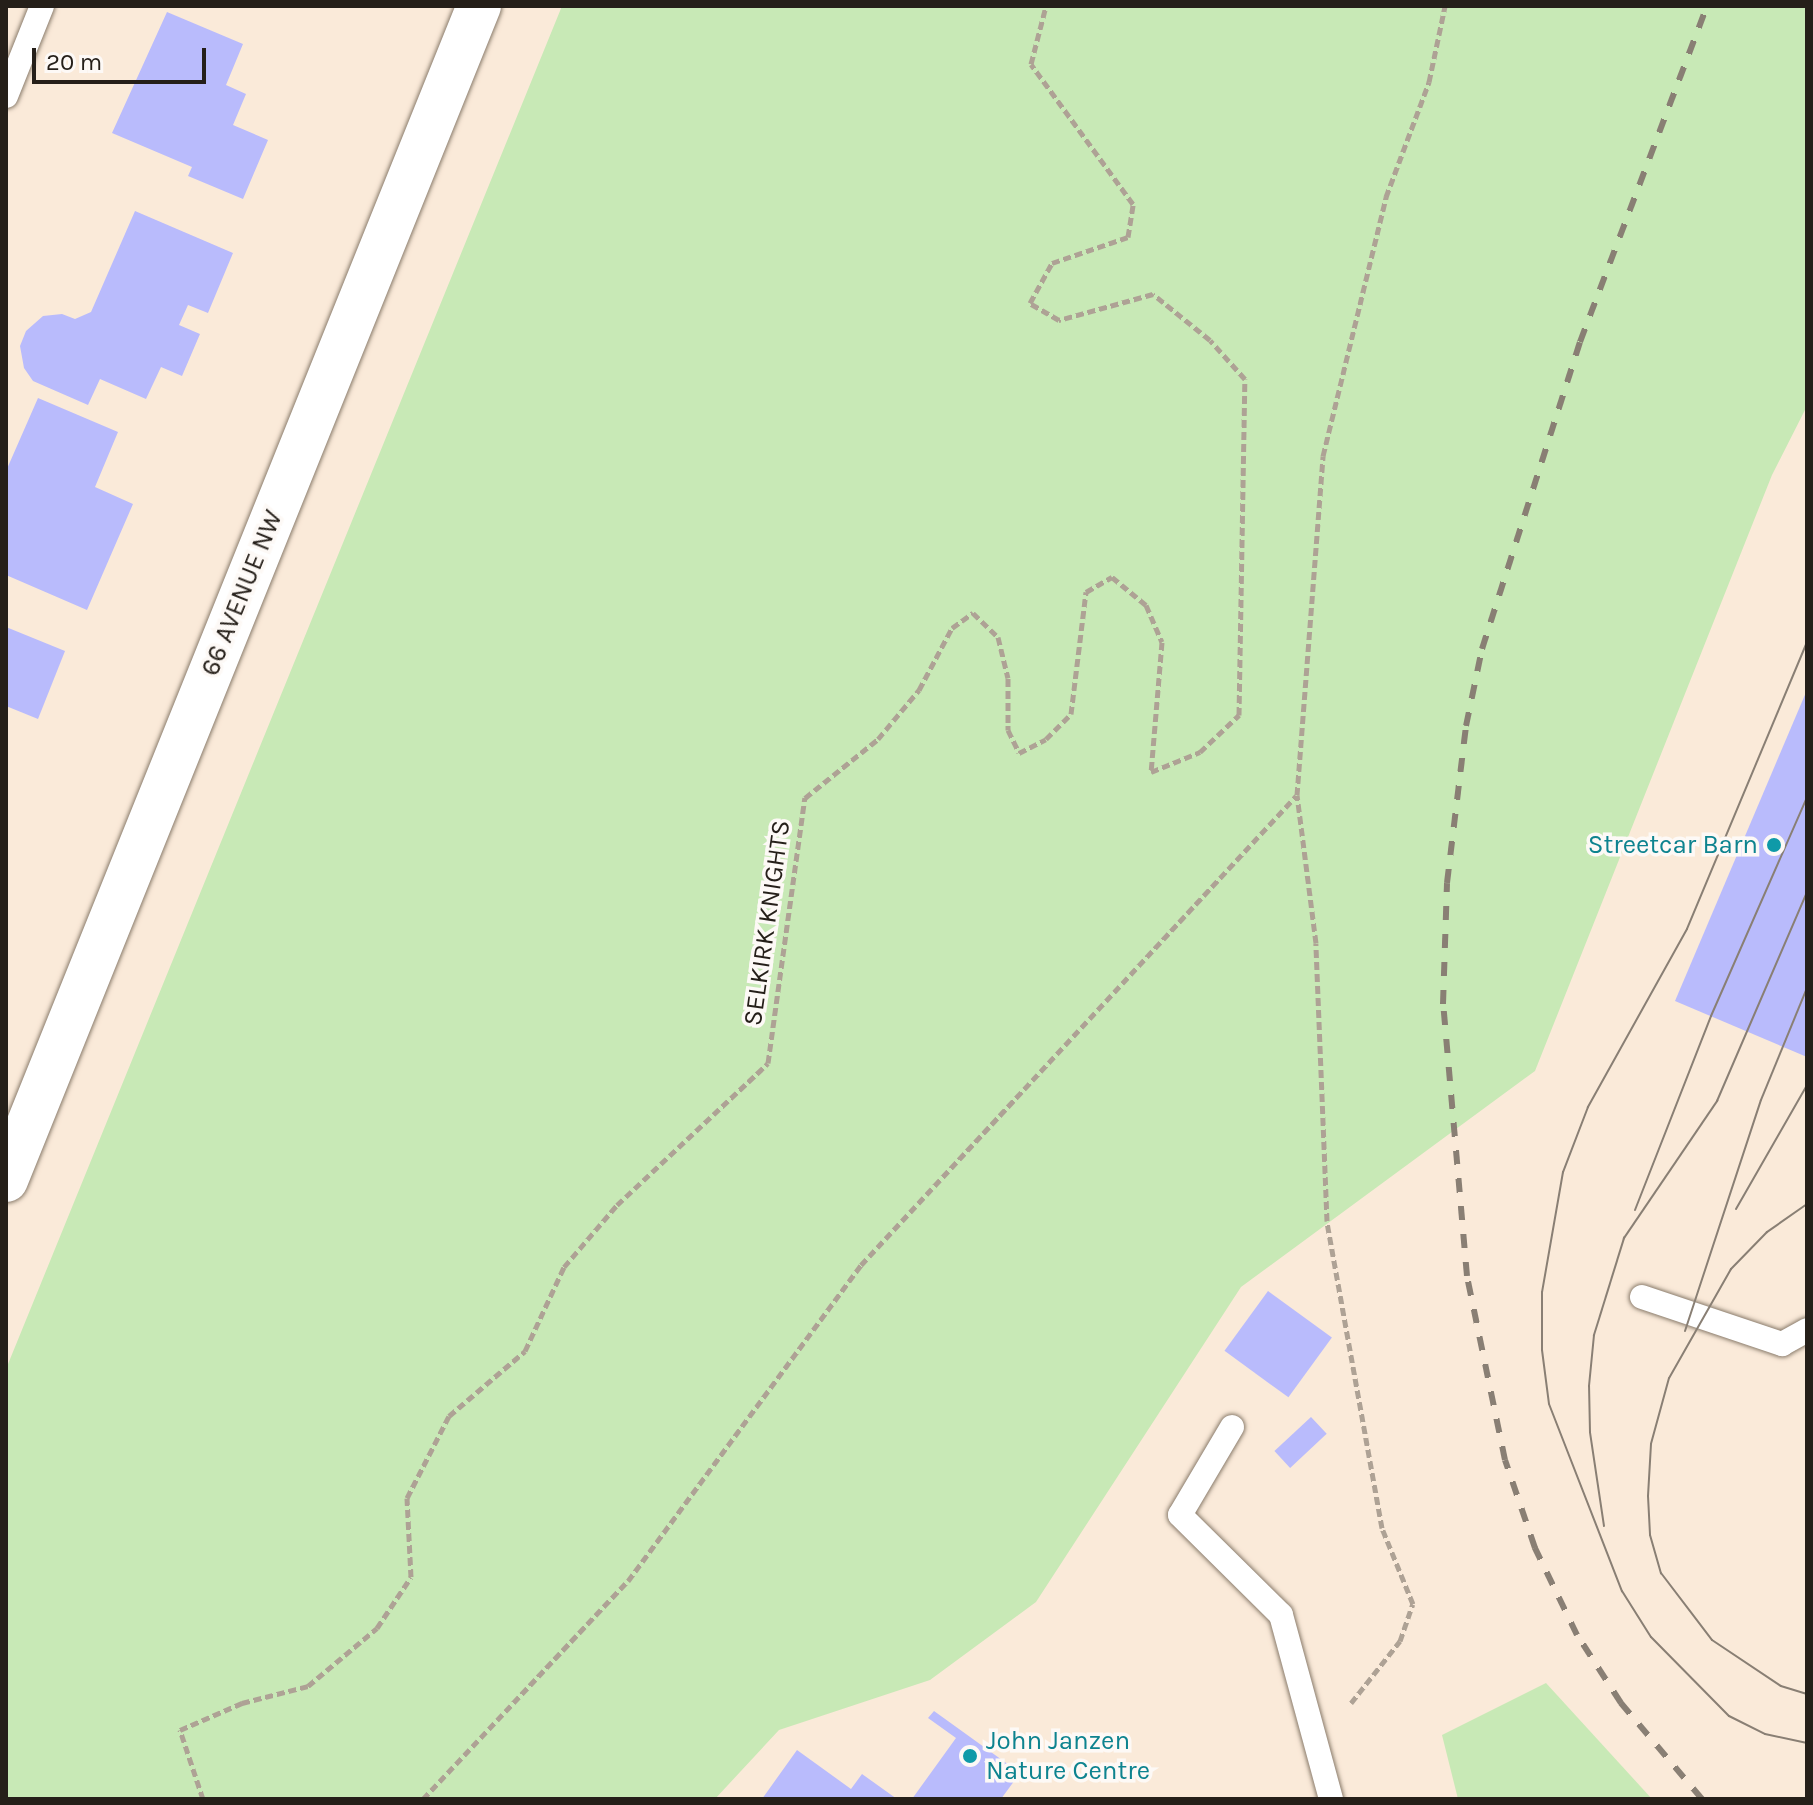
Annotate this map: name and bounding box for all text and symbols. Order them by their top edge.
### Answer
scale bar [36,32,210,82]
text: 20 m [46,48,102,76]
street label: 66 AVENUE NW [195,506,289,680]
street label: SELKIRK KNIGHTS [737,818,797,1028]
place label: Streetcar Barn [1588,829,1758,861]
marker: Streetcar Barn [1765,836,1783,854]
place label: John Janzen Nature Centre [986,1725,1150,1786]
marker: John Janzen Nature Centre [961,1747,979,1765]

